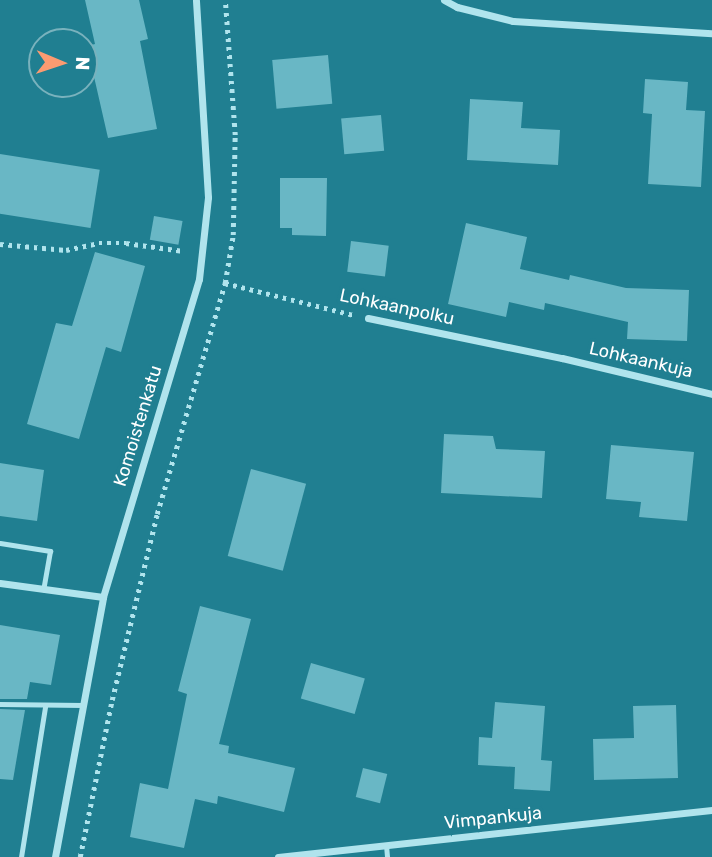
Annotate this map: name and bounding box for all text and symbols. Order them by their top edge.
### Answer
north arrow [28,28,98,98]
text: N [71,56,94,71]
street label: Lohkaanpolku [338,284,456,330]
street label: Lohkaankuja [587,338,695,382]
street label: Komoistenkatu [109,363,167,489]
street label: Vimpankuja [443,802,543,834]

